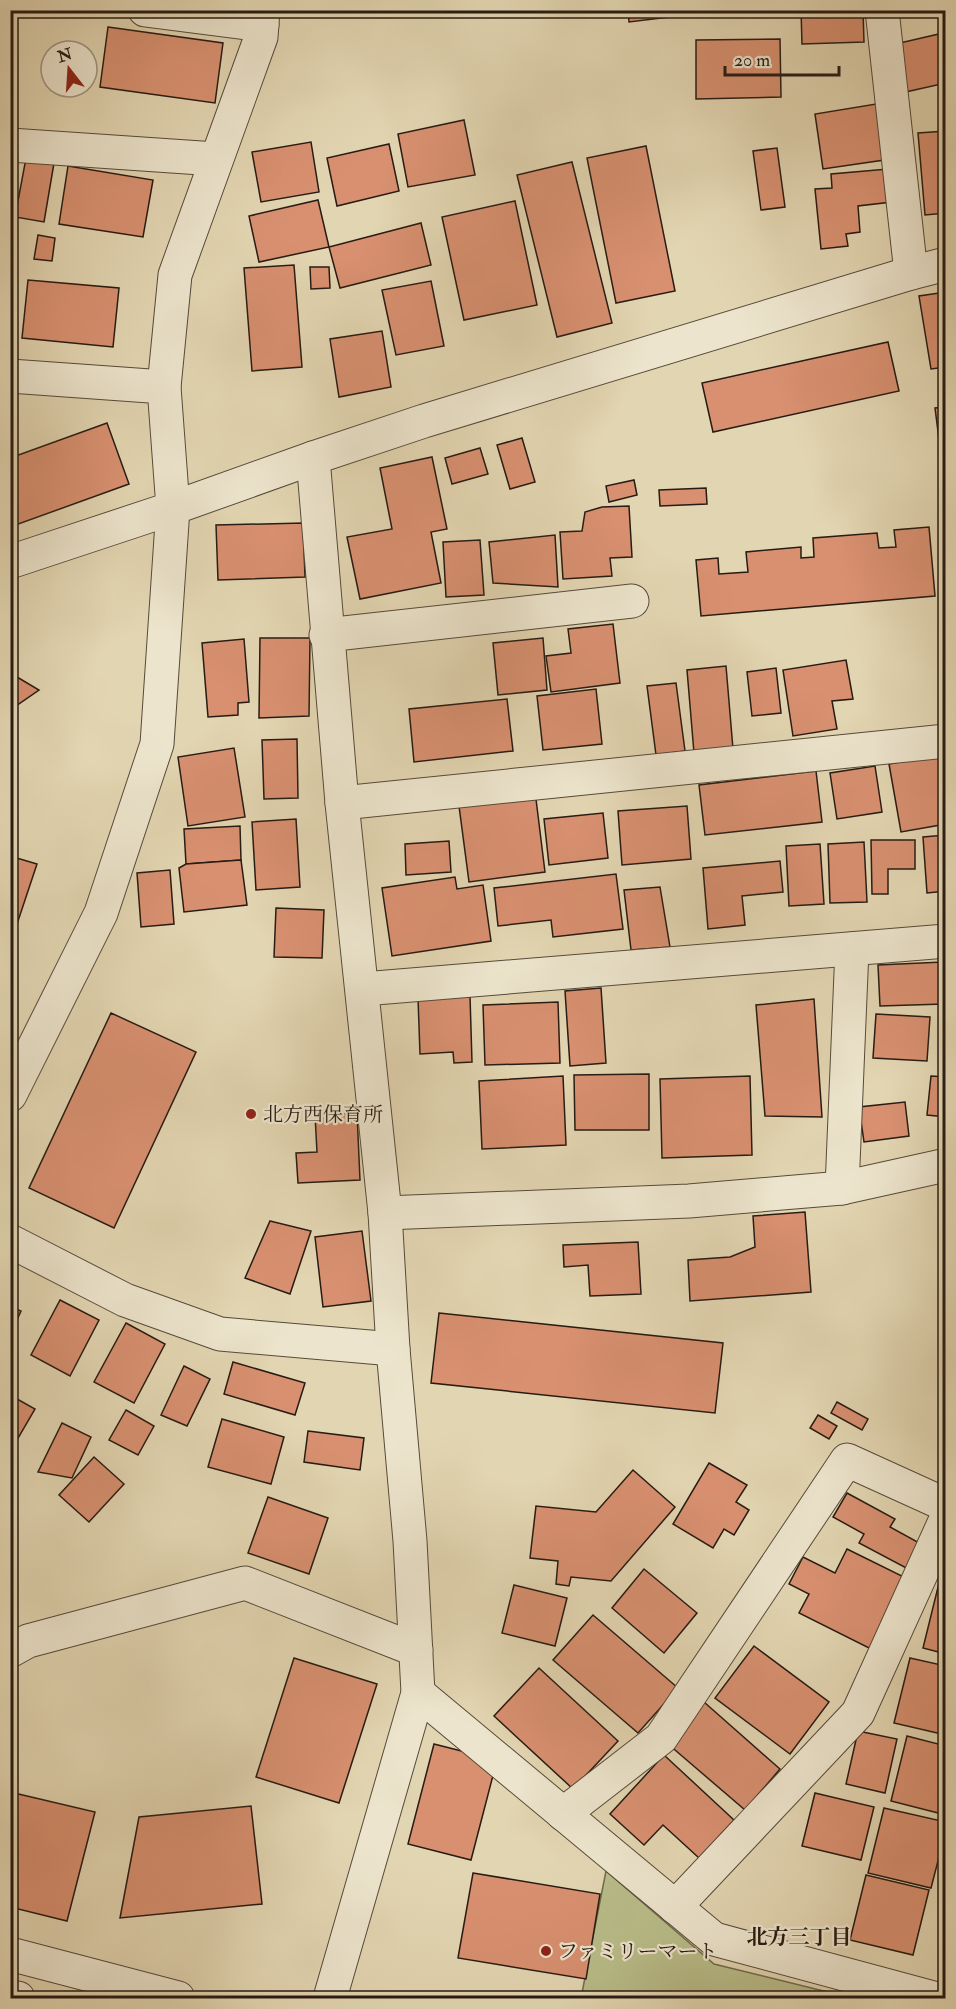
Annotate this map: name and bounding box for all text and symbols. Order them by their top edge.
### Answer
north arrow [39,39,99,99]
scale bar [725,39,839,77]
text: N [54,44,75,68]
text: 20 m [734,49,770,72]
place label: 北方西保育所 [263,1102,383,1127]
marker: 北方西保育所 [244,1107,258,1121]
district label: 北方三丁目 [747,1924,852,1951]
place label: ファミリーマート [558,1939,718,1964]
marker: ファミリーマート [539,1944,553,1958]

